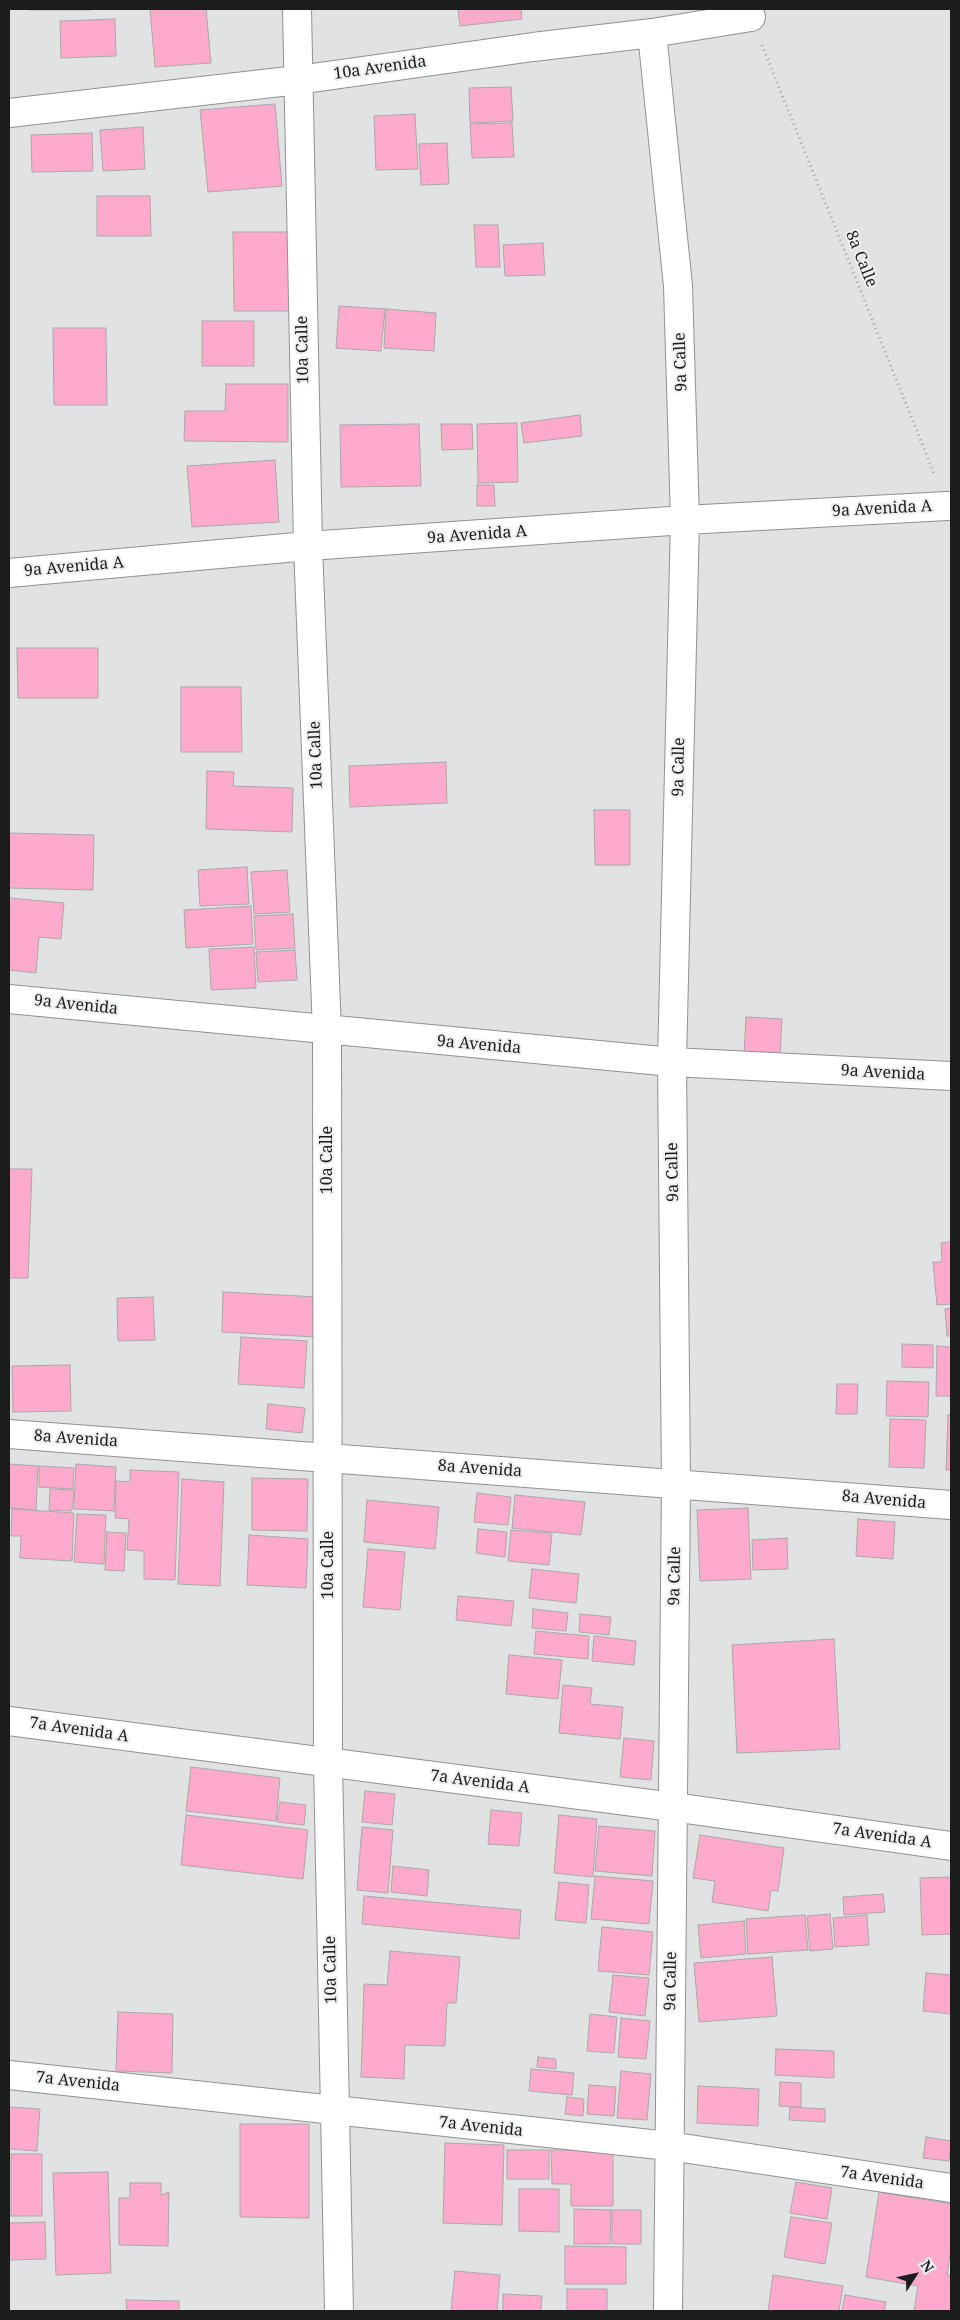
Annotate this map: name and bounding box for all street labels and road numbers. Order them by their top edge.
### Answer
street label: 10a Avenida [332,52,428,84]
street label: 8a Calle [841,228,881,290]
street label: 10a Calle [293,316,313,384]
street label: 9a Calle [670,332,692,392]
street label: 9a Avenida A [832,497,932,521]
street label: 9a Avenida A [426,522,528,548]
street label: 9a Avenida A [23,553,125,581]
street label: 10a Calle [305,721,327,789]
street label: 9a Calle [669,737,689,797]
street label: 9a Avenida [33,991,119,1019]
street label: 9a Avenida [436,1032,522,1058]
street label: 9a Avenida [840,1061,926,1085]
street label: 10a Calle [317,1126,337,1194]
street label: 9a Calle [663,1142,683,1202]
street label: 8a Avenida [33,1426,119,1452]
street label: 8a Avenida [437,1456,523,1482]
street label: 8a Avenida [841,1487,927,1513]
street label: 10a Calle [318,1531,338,1599]
street label: 9a Calle [665,1546,685,1606]
street label: 7a Avenida A [28,1714,130,1746]
street label: 7a Avenida A [429,1766,531,1798]
street label: 7a Avenida A [831,1820,933,1852]
street label: 10a Calle [321,1936,341,2004]
street label: 9a Calle [661,1951,681,2011]
street label: 7a Avenida [35,2068,121,2096]
street label: 7a Avenida [438,2113,524,2141]
street label: 7a Avenida [839,2163,925,2193]

